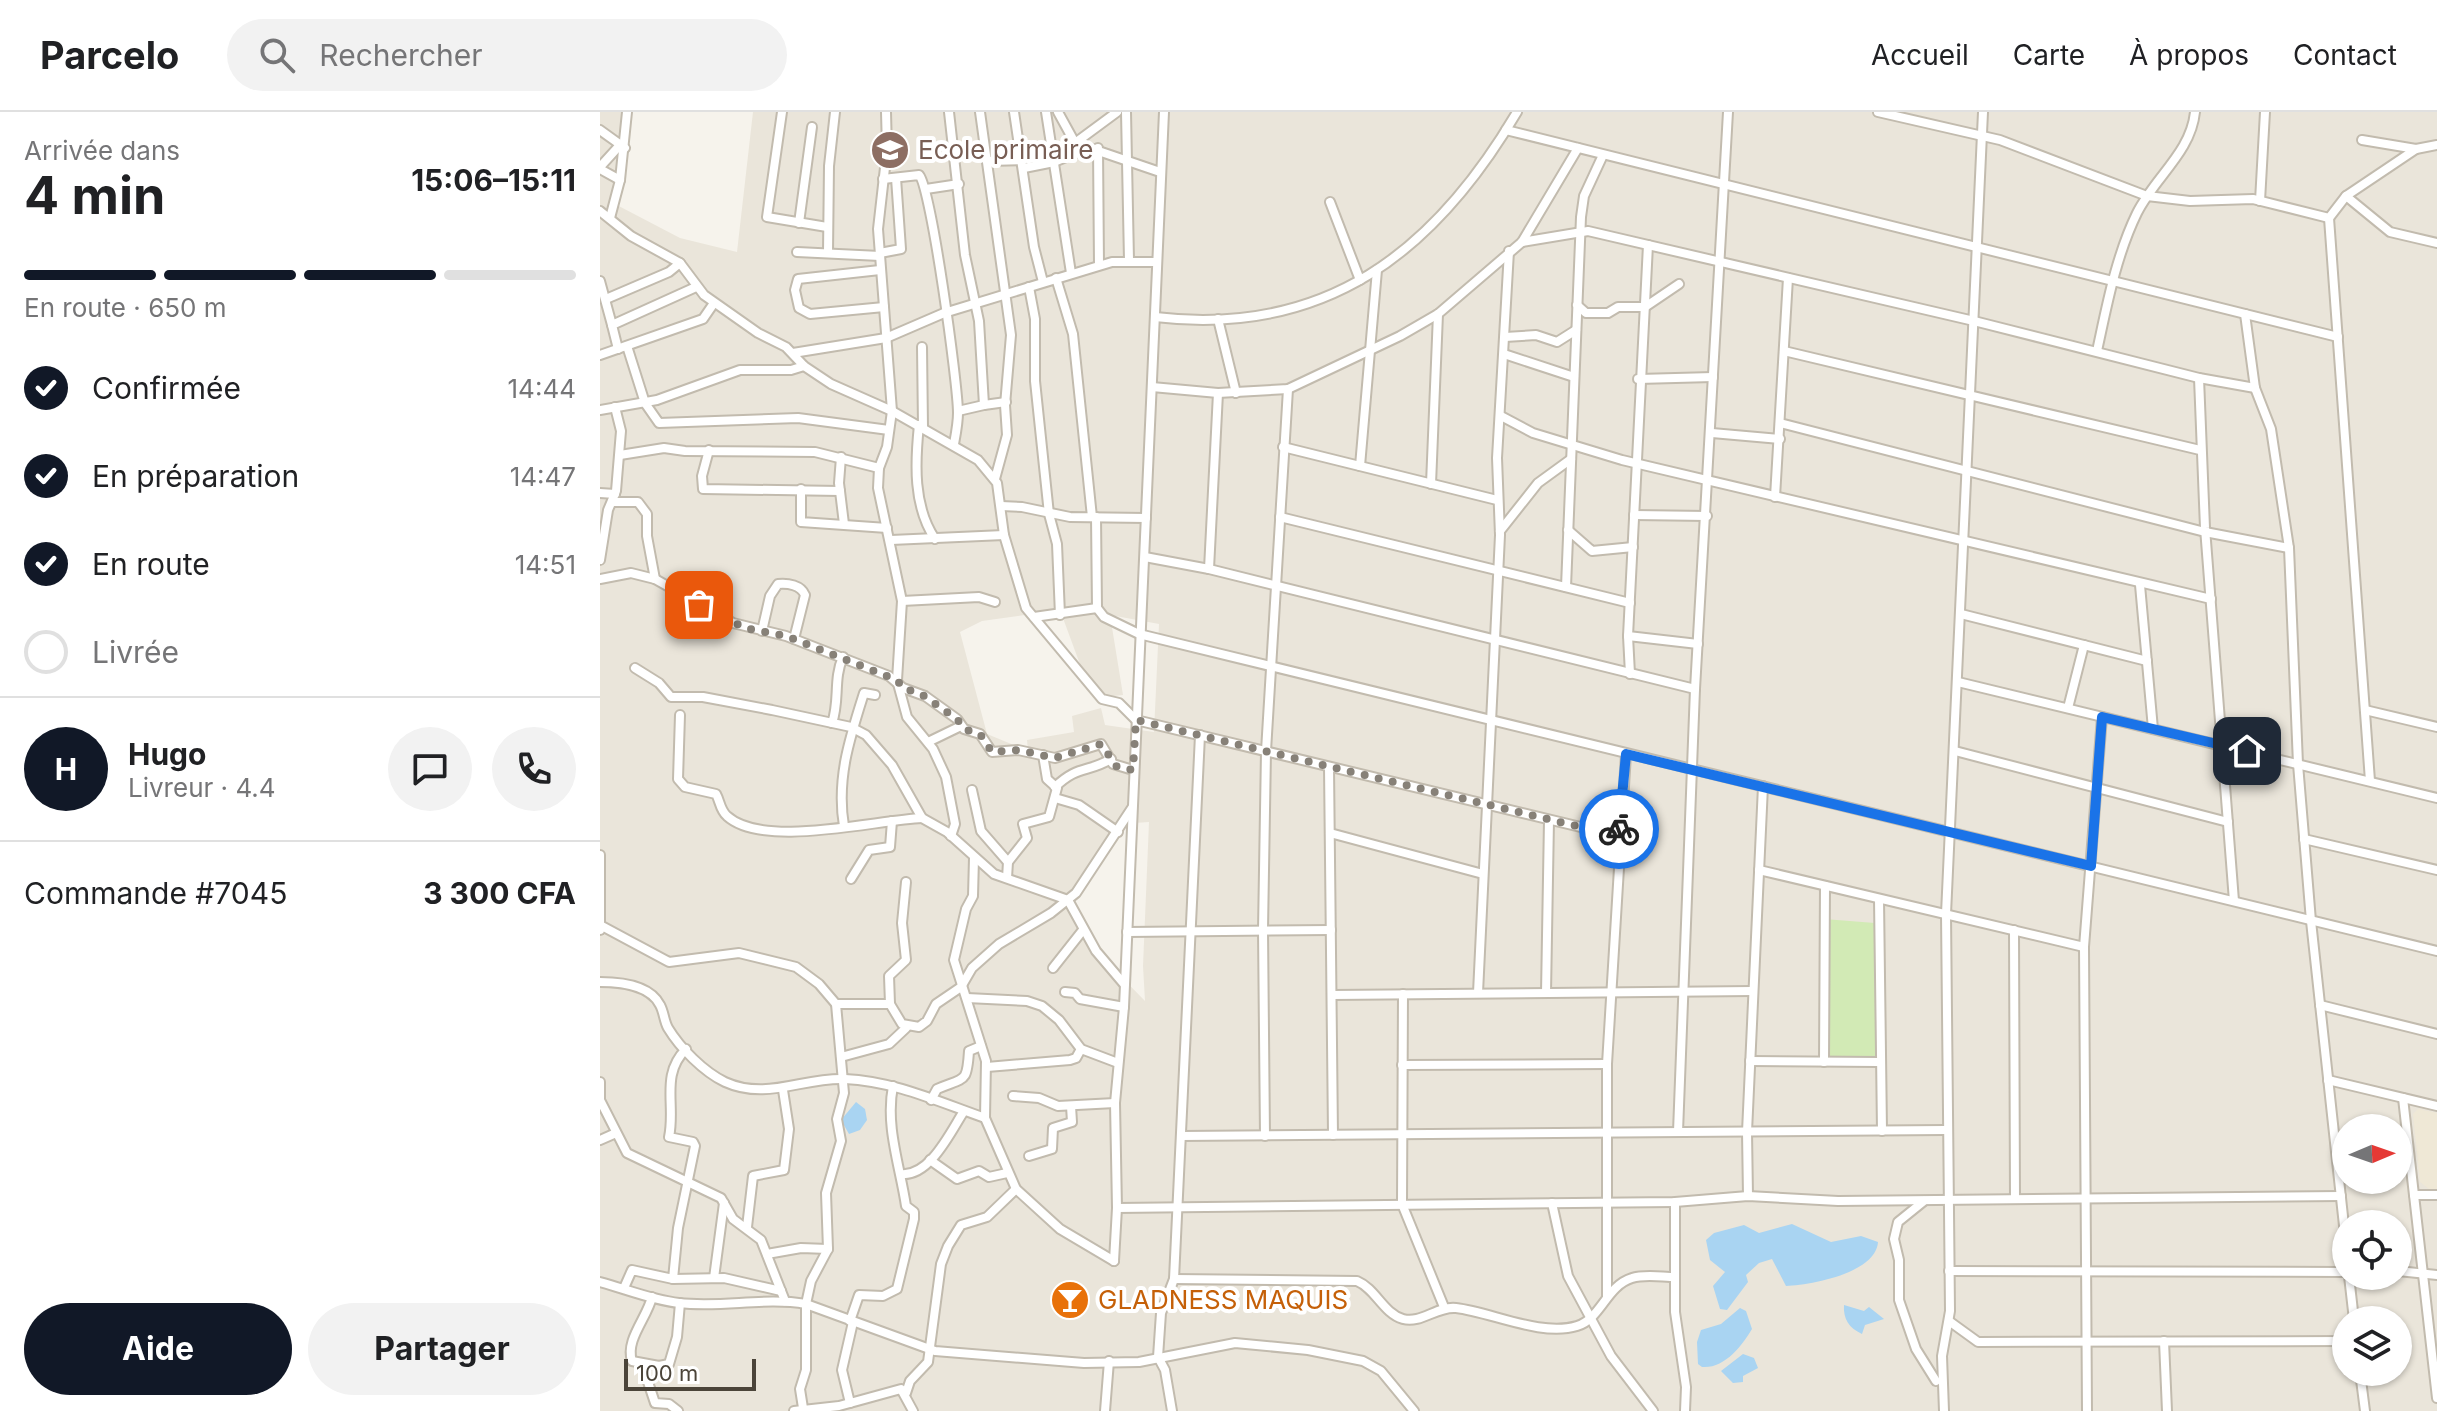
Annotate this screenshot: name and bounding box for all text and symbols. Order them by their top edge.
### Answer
search box [227,19,787,91]
text: Parcelo [40,32,179,78]
icon: search [255,33,299,77]
text: Rechercher [319,37,483,73]
text: Accueil [1871,38,1969,72]
text: Carte [2013,38,2085,72]
text: À propos [2129,38,2249,72]
text: Contact [2293,38,2397,72]
school or university icon: Ecole primaire [869,129,911,171]
place label: Ecole primaire [918,134,1093,165]
text: Arrivée dans [24,135,180,166]
text: 15:06–15:11 [411,162,576,198]
text: 4 min [24,164,165,227]
text: En route · 650 m [24,292,227,323]
icon: check [24,366,68,410]
text: Confirmée [92,370,241,406]
text: 14:44 [508,373,576,404]
icon: check [24,454,68,498]
text: En préparation [92,458,299,494]
text: 14:47 [510,461,576,492]
icon: check [24,542,68,586]
text: En route [92,546,210,582]
text: 14:51 [515,549,576,580]
pin [665,571,733,639]
icon: bag [677,583,721,627]
text: Livrée [92,634,179,670]
pin [2213,717,2281,785]
button: chat [388,727,472,811]
button: phone [492,727,576,811]
icon: home [2225,729,2269,773]
text: Hugo [128,736,206,772]
text: H [55,751,77,787]
text: Livreur · 4.4 [128,772,276,803]
courier [1579,789,1659,869]
icon: bike [1597,807,1641,851]
text: Commande #7045 [24,875,287,911]
text: 3 300 CFA [423,875,576,911]
north arrow [2332,1114,2412,1194]
map controls [2332,1114,2412,1386]
button: locate [2332,1210,2412,1290]
bar icon: GLADNESS MAQUIS [1049,1279,1091,1321]
place label: GLADNESS MAQUIS [1098,1284,1348,1315]
button: Aide [24,1303,292,1395]
button: Partager [308,1303,576,1395]
button: layers [2332,1306,2412,1386]
scale bar [624,1355,756,1391]
text: 100 m [636,1360,698,1386]

